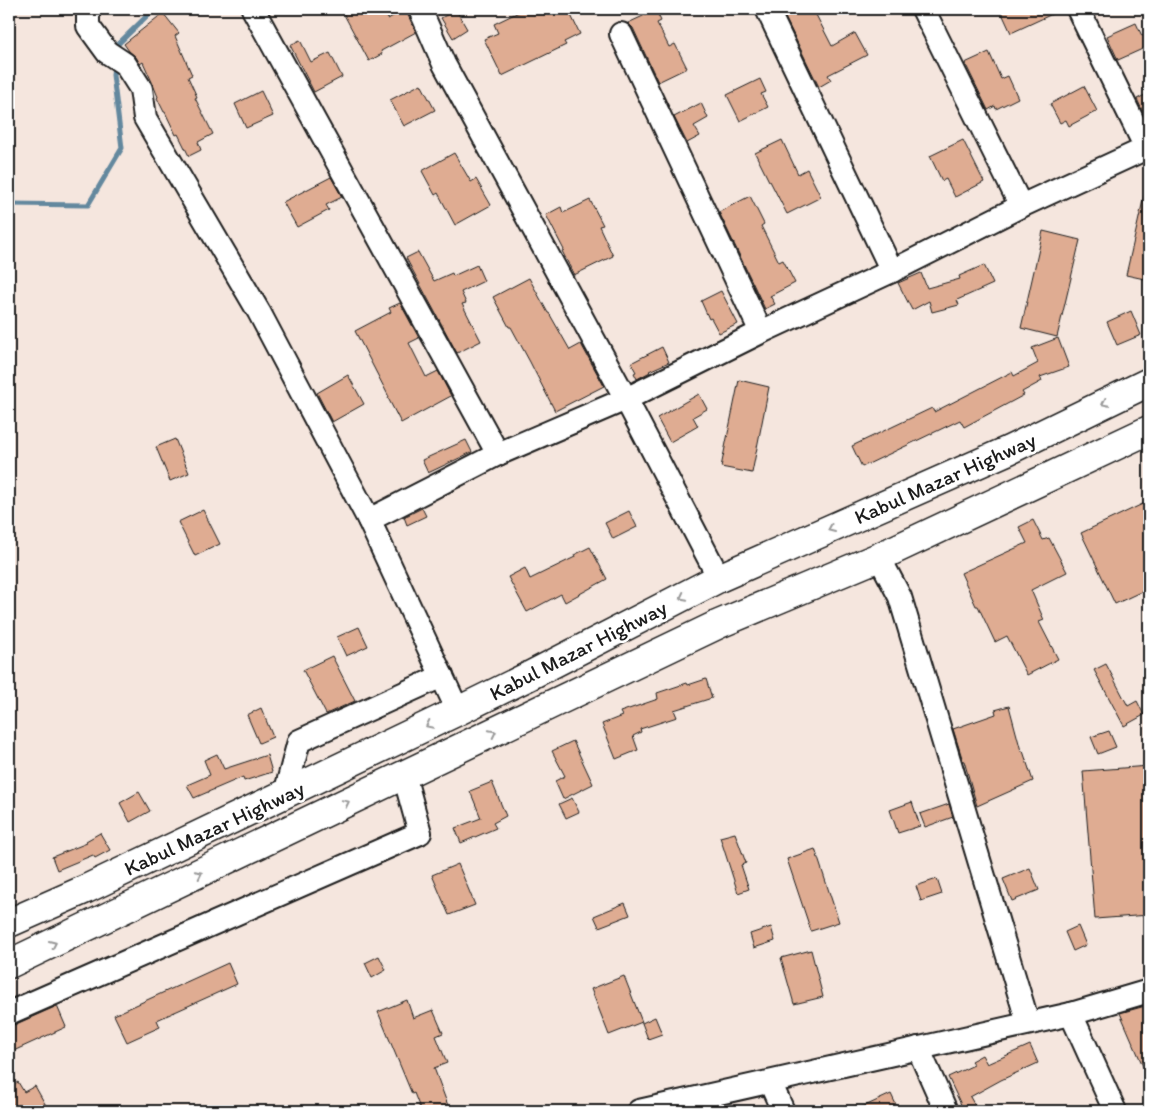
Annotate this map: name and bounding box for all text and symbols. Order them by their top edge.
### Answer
one-way arrow [1102,397,1111,407]
street label: Kabul Mazar Highway [850,427,1040,529]
one-way arrow [827,523,836,534]
one-way arrow [679,591,688,601]
street label: Kabul Mazar Highway [485,594,671,706]
one-way arrow [425,719,434,729]
one-way arrow [487,729,496,739]
street label: Kabul Mazar Highway [120,775,308,881]
one-way arrow [341,799,350,810]
one-way arrow [194,870,203,880]
one-way arrow [48,940,57,950]

